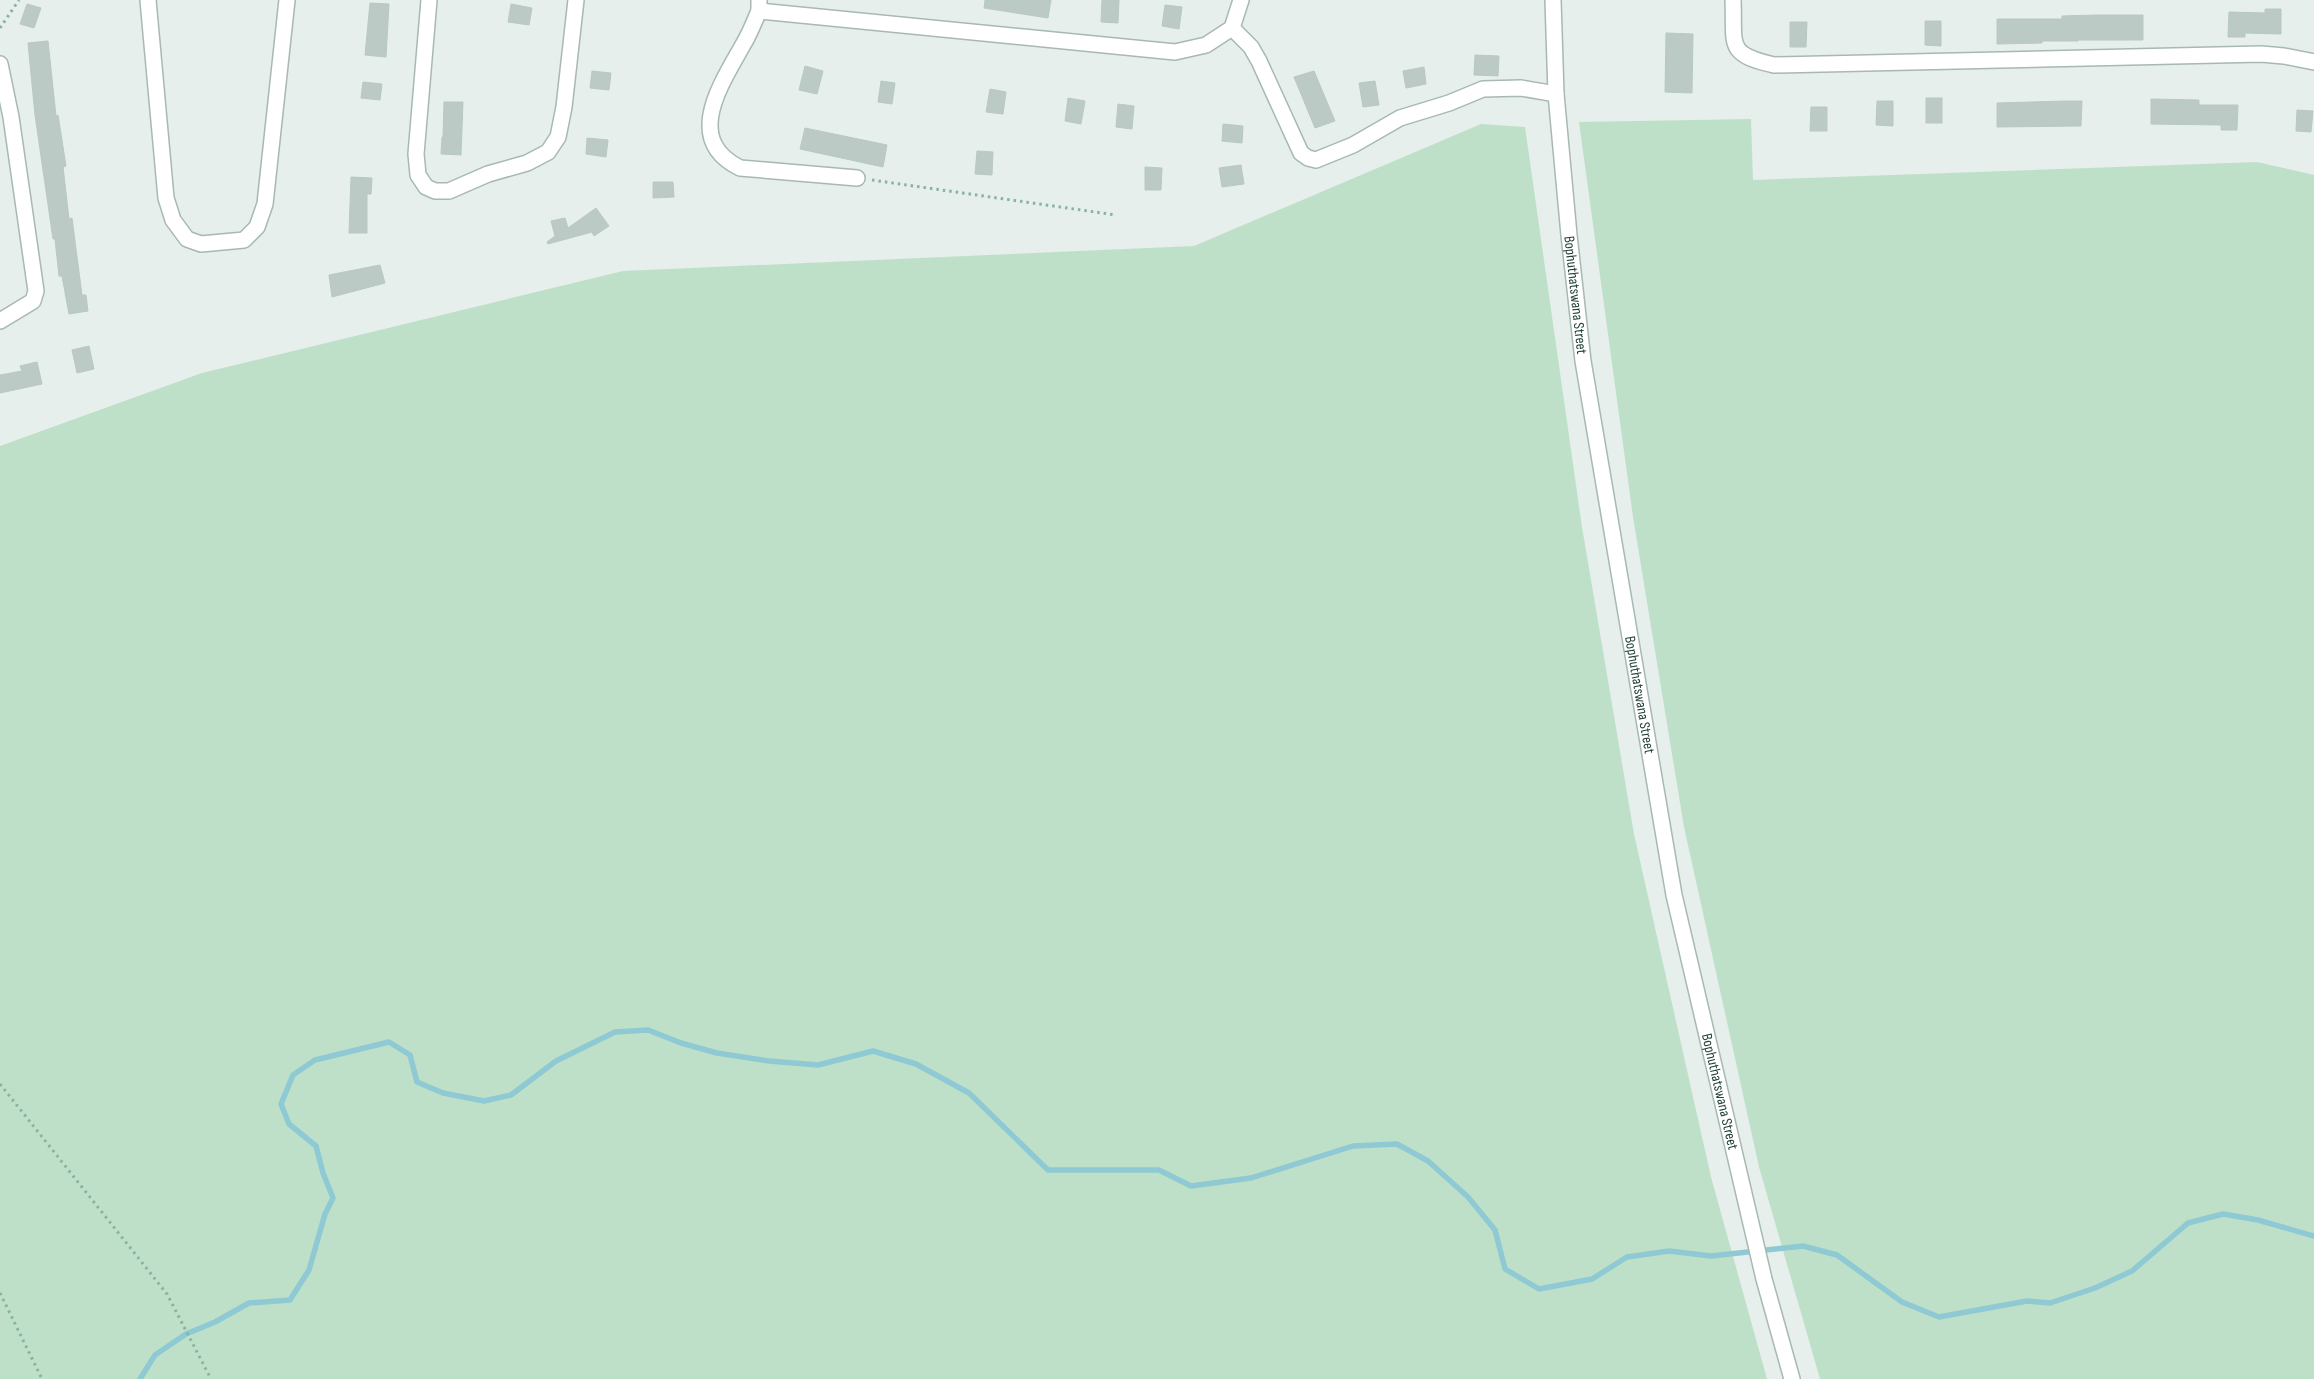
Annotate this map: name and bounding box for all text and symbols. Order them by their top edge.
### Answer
street label: Bophuthatswana Street [1559,235,1591,356]
street label: Bophuthatswana Street [1620,635,1659,755]
street label: Bophuthatswana Street [1697,1032,1742,1152]

